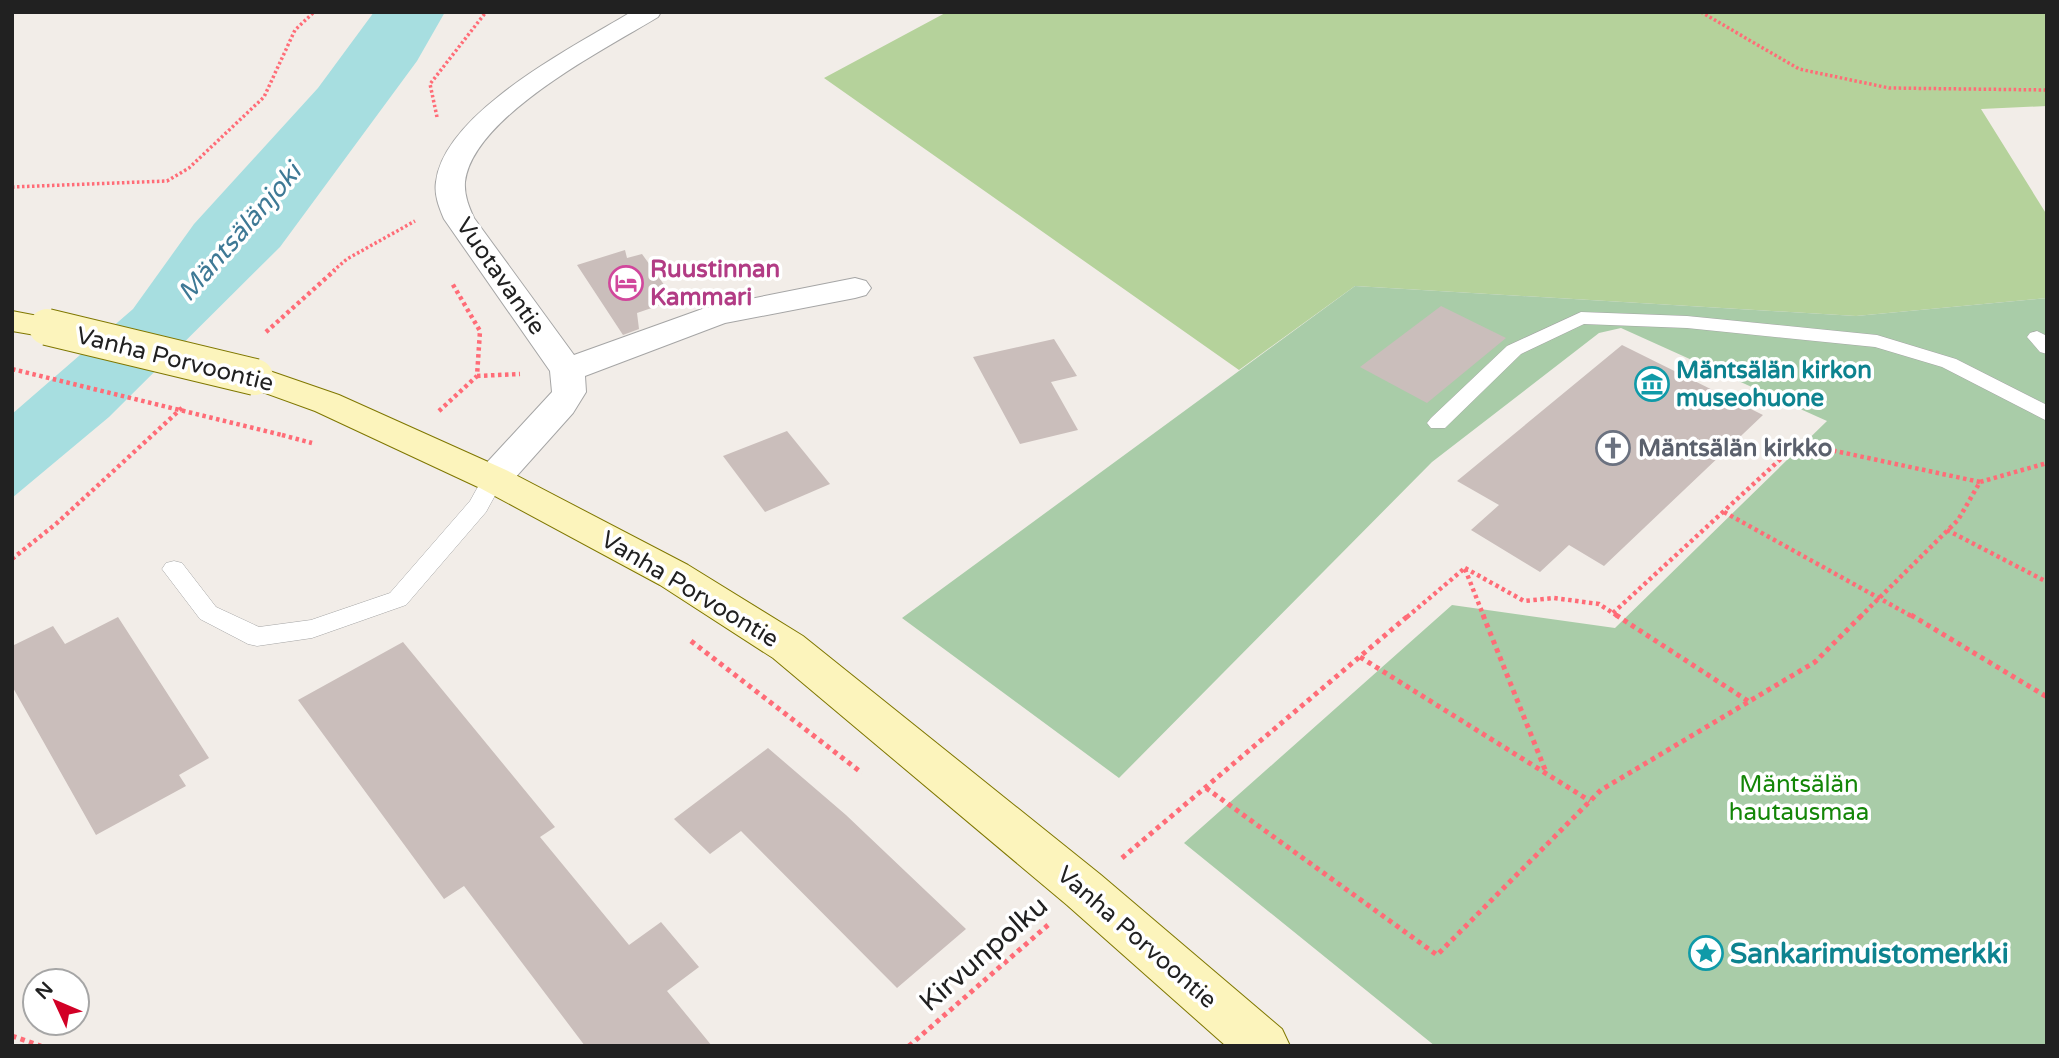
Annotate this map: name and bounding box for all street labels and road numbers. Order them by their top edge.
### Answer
street label: Vuotavantie [450,212,552,340]
street label: Vanha Porvoontie [73,321,276,398]
street label: Vanha Porvoontie [596,525,784,654]
street label: Vanha Porvoontie [1051,860,1222,1015]
street label: Kirvunpolku [912,889,1055,1019]

